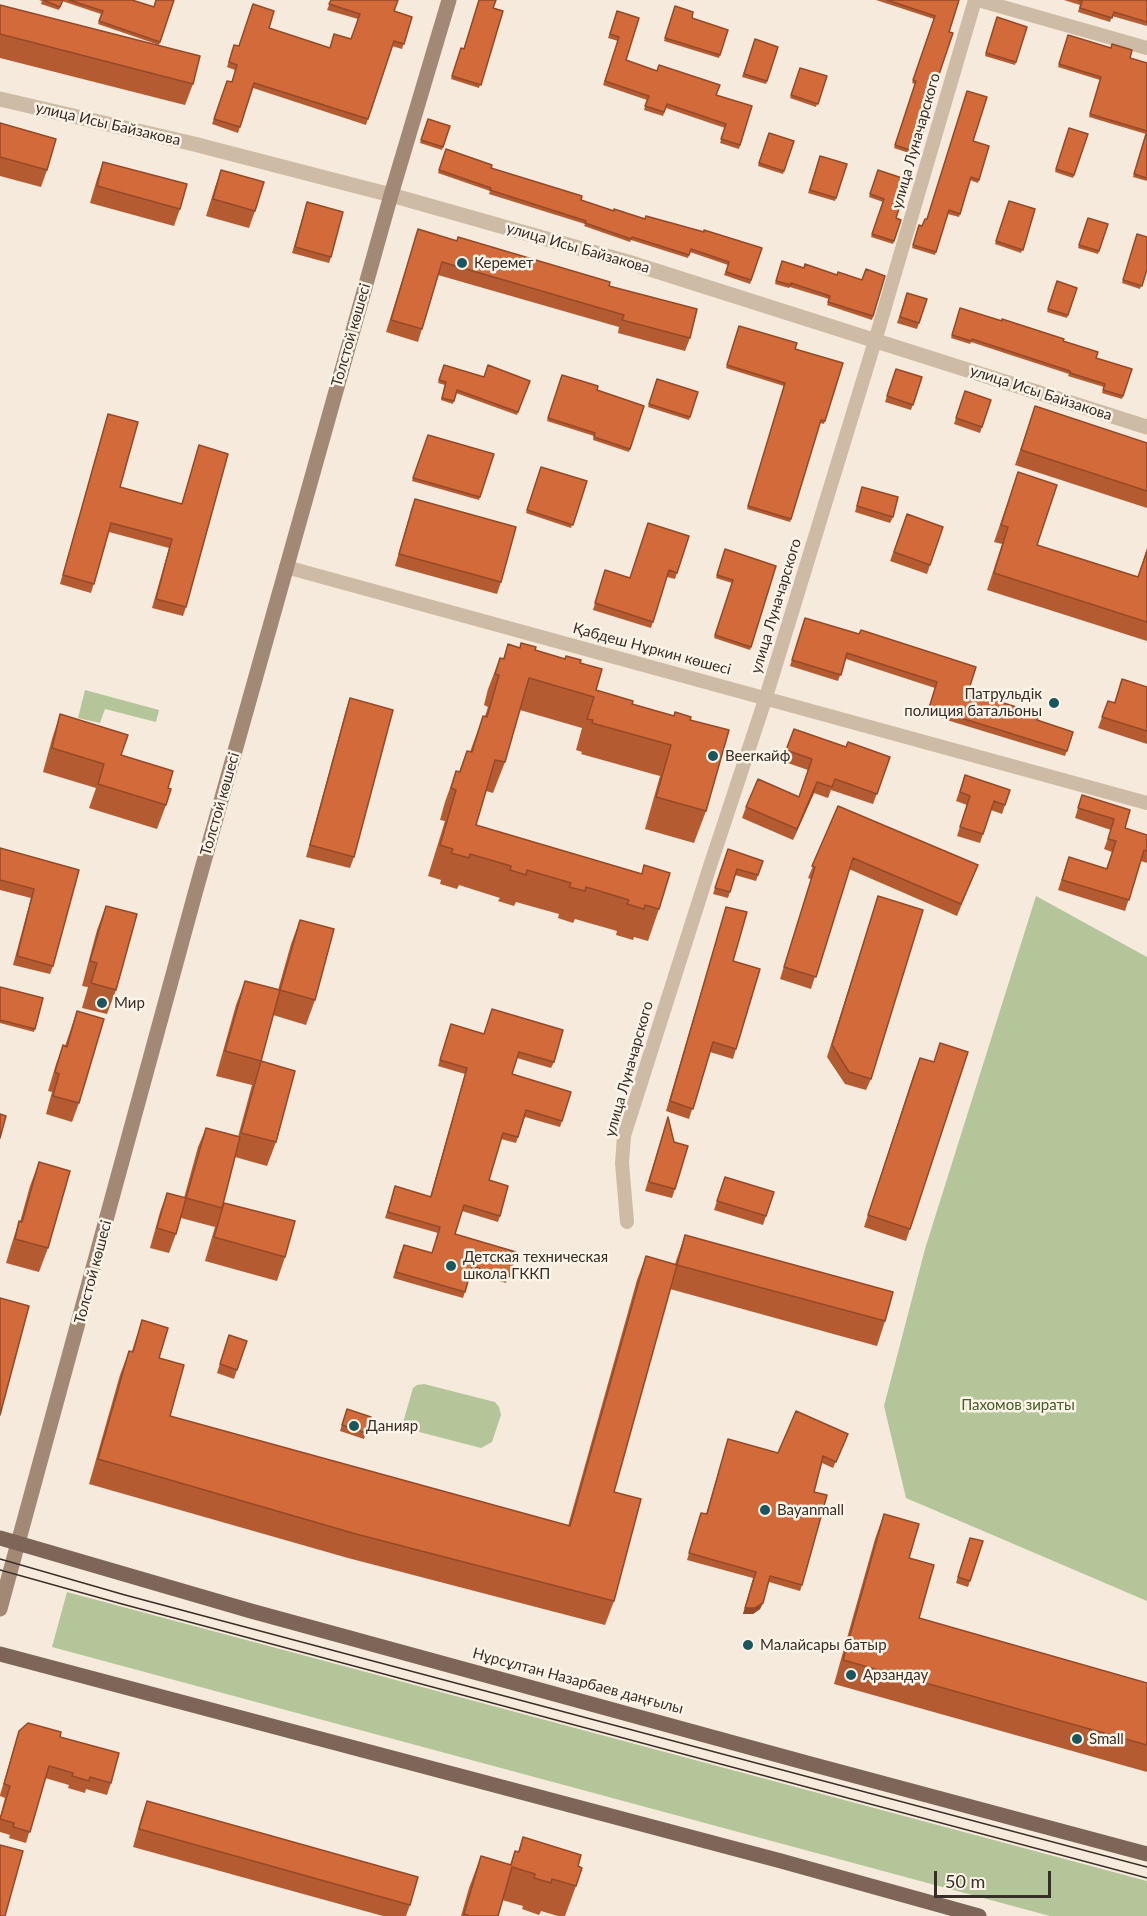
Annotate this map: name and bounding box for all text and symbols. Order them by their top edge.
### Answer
street label: улица Луначарского [888,71,944,211]
street label: улица Исы Байзакова [34,99,182,149]
street label: улица Исы Байзакова [504,219,652,277]
place label: Керемет [474,254,534,272]
marker: Керемет [455,256,469,270]
street label: Толстой көшесі [328,281,374,389]
street label: улица Исы Байзакова [968,362,1114,424]
street label: улица Луначарского [747,536,805,676]
street label: Қабдеш Нұркин көшесі [571,619,733,679]
place label: Патрульдік полиция батальоны [904,685,1042,720]
marker: Патрульдік полиция батальоны [1047,696,1061,710]
place label: Beerкайф [725,747,790,765]
marker: Beerкайф [706,749,720,763]
street label: Толстой көшесі [197,750,243,858]
place label: Мир [114,994,145,1012]
marker: Мир [95,996,109,1010]
street label: улица Луначарского [601,999,657,1139]
street label: Толстой көшесі [71,1218,115,1326]
place label: Детская техническая школа ГККП [463,1248,608,1283]
marker: Детская техническая школа ГККП [444,1259,458,1273]
park label: Пахомов зираты [961,1396,1075,1414]
place label: Данияр [366,1417,418,1435]
marker: Данияр [347,1419,361,1433]
place label: Bayanmall [777,1501,844,1519]
marker: Bayanmall [758,1503,772,1517]
place label: Малайсары батыр [760,1636,887,1654]
marker: Малайсары батыр [741,1638,755,1652]
street label: Нұрсұлтан Назарбаев даңғылы [471,1644,685,1718]
place label: Арзандау [863,1666,928,1684]
marker: Арзандау [844,1668,858,1682]
place label: Small [1089,1730,1124,1748]
marker: Small [1070,1732,1084,1746]
scale bar [937,1859,1054,1897]
text: 50 m [945,1870,985,1892]

